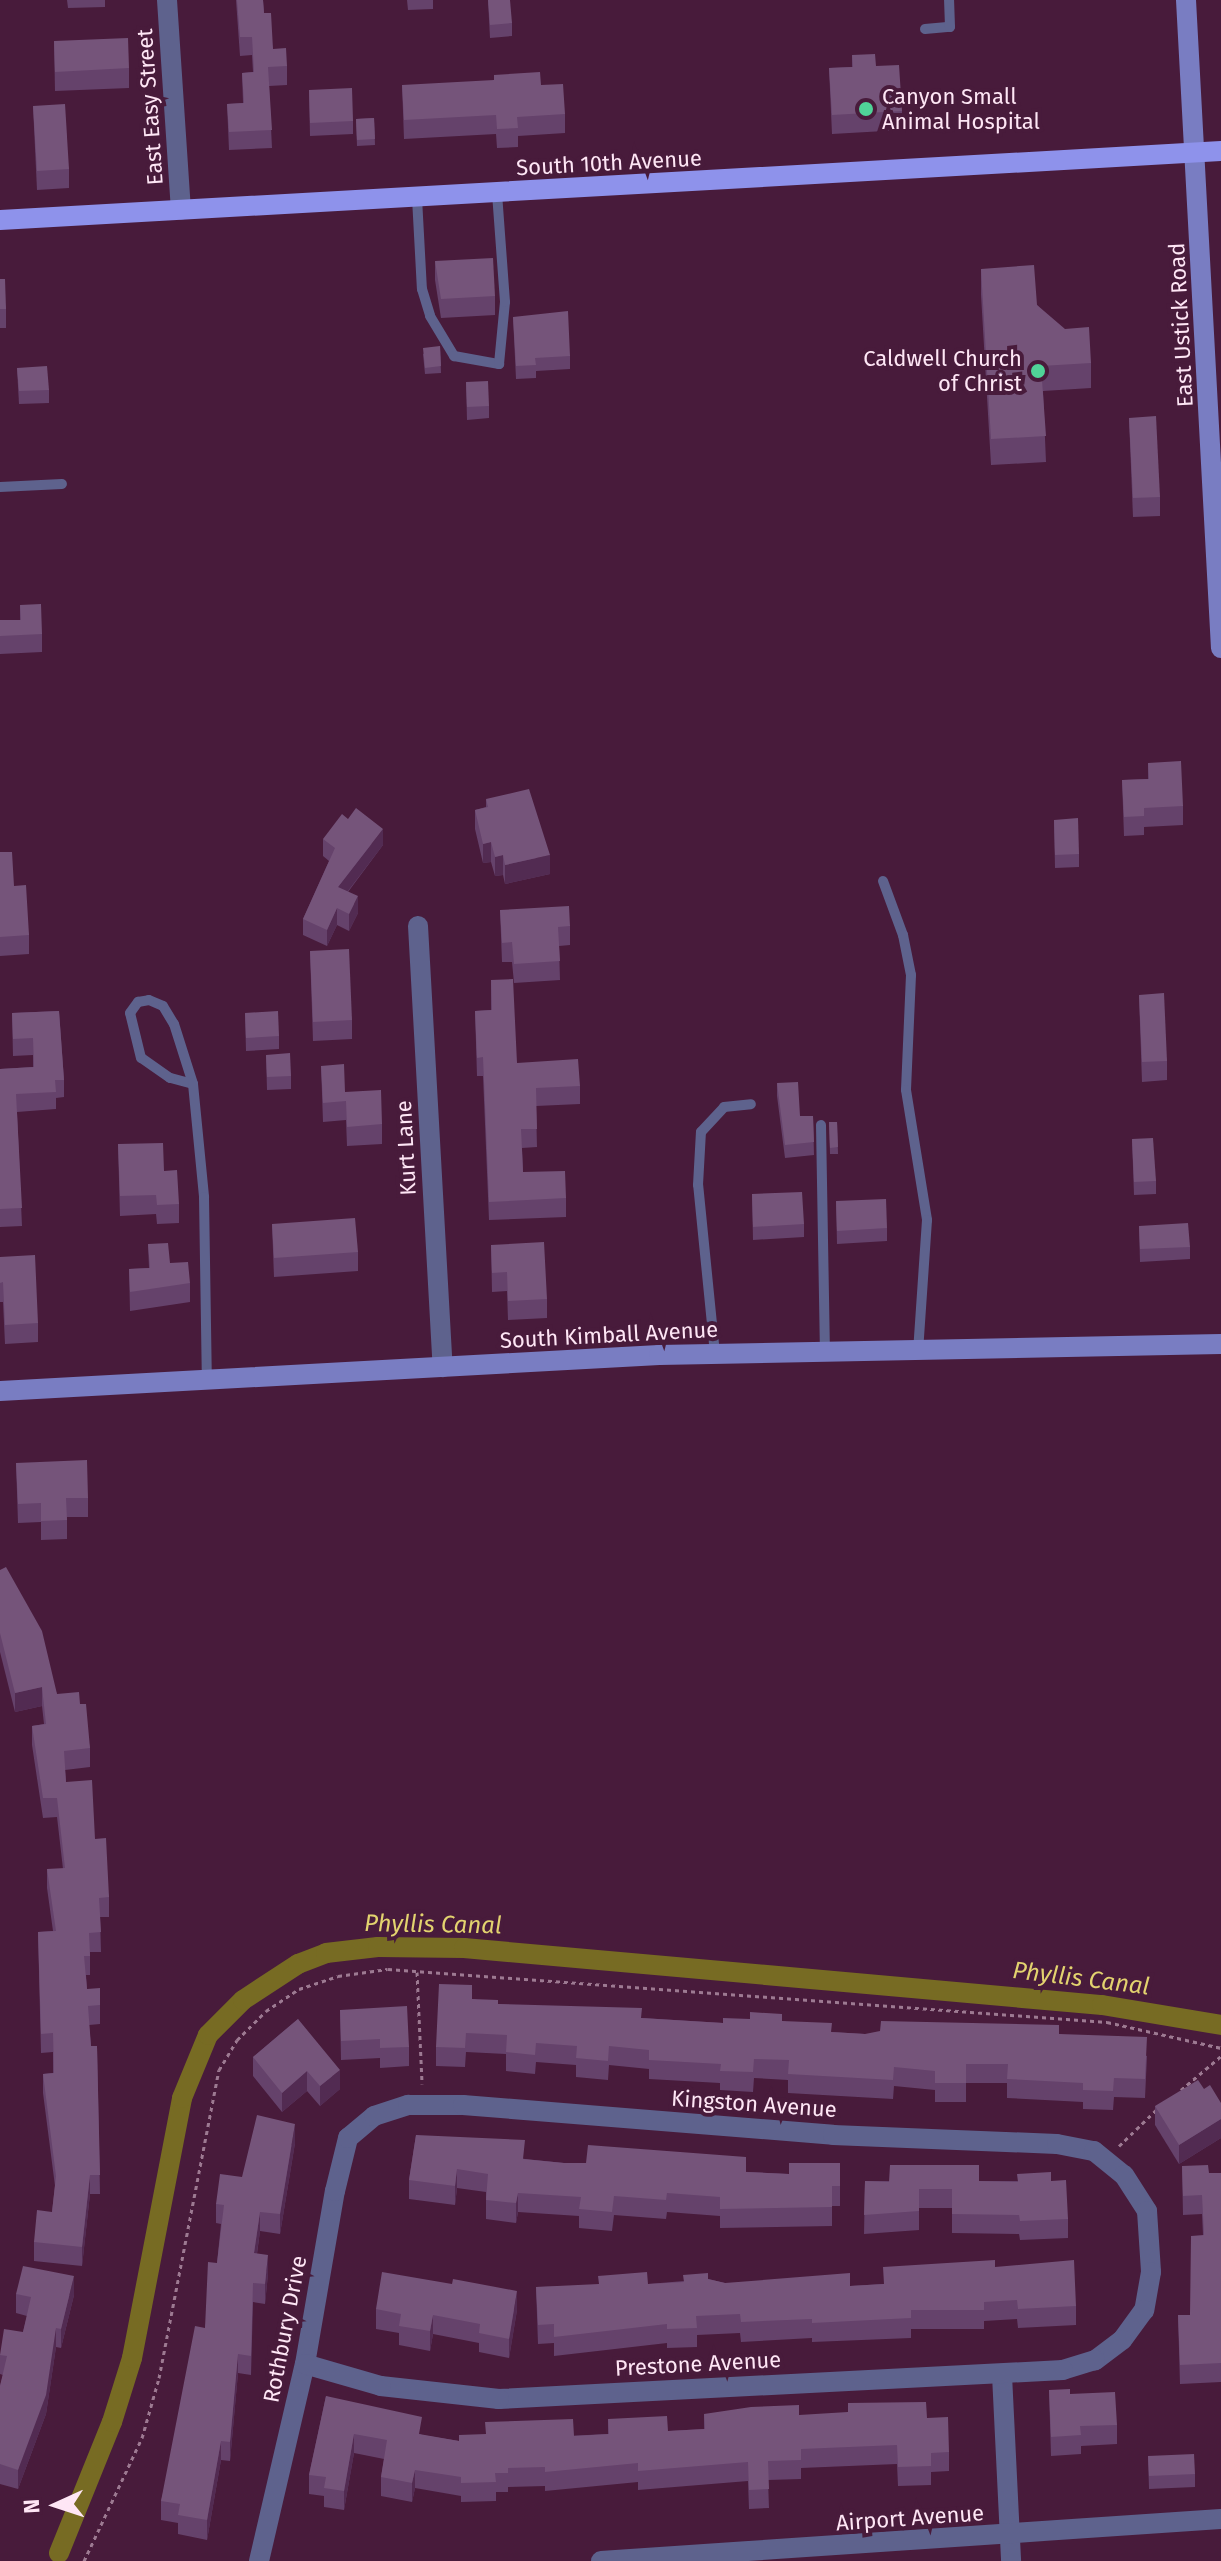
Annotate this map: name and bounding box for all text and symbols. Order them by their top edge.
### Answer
street label: East Easy Street [131,28,169,186]
place label: Canyon Small Animal Hospital [882,83,1040,134]
marker: Canyon Small Animal Hospital [857,100,875,118]
street label: South 10th Avenue [516,145,702,181]
street label: East Ustick Road [1164,242,1198,408]
place label: Caldwell Church of Christ [863,345,1022,396]
marker: Caldwell Church of Christ [1029,362,1047,380]
street label: Kurt Lane [390,1100,422,1196]
street label: South Kimball Avenue [499,1316,719,1354]
water label: Phyllis Canal [364,1909,502,1941]
water label: Phyllis Canal [1011,1956,1151,2002]
street label: Kingston Avenue [670,2085,838,2123]
street label: Rothbury Drive [258,2253,312,2405]
street label: Prestone Avenue [614,2346,782,2382]
north arrow [16,2465,96,2545]
text: N [18,2498,45,2514]
street label: Airport Avenue [835,2500,985,2536]

